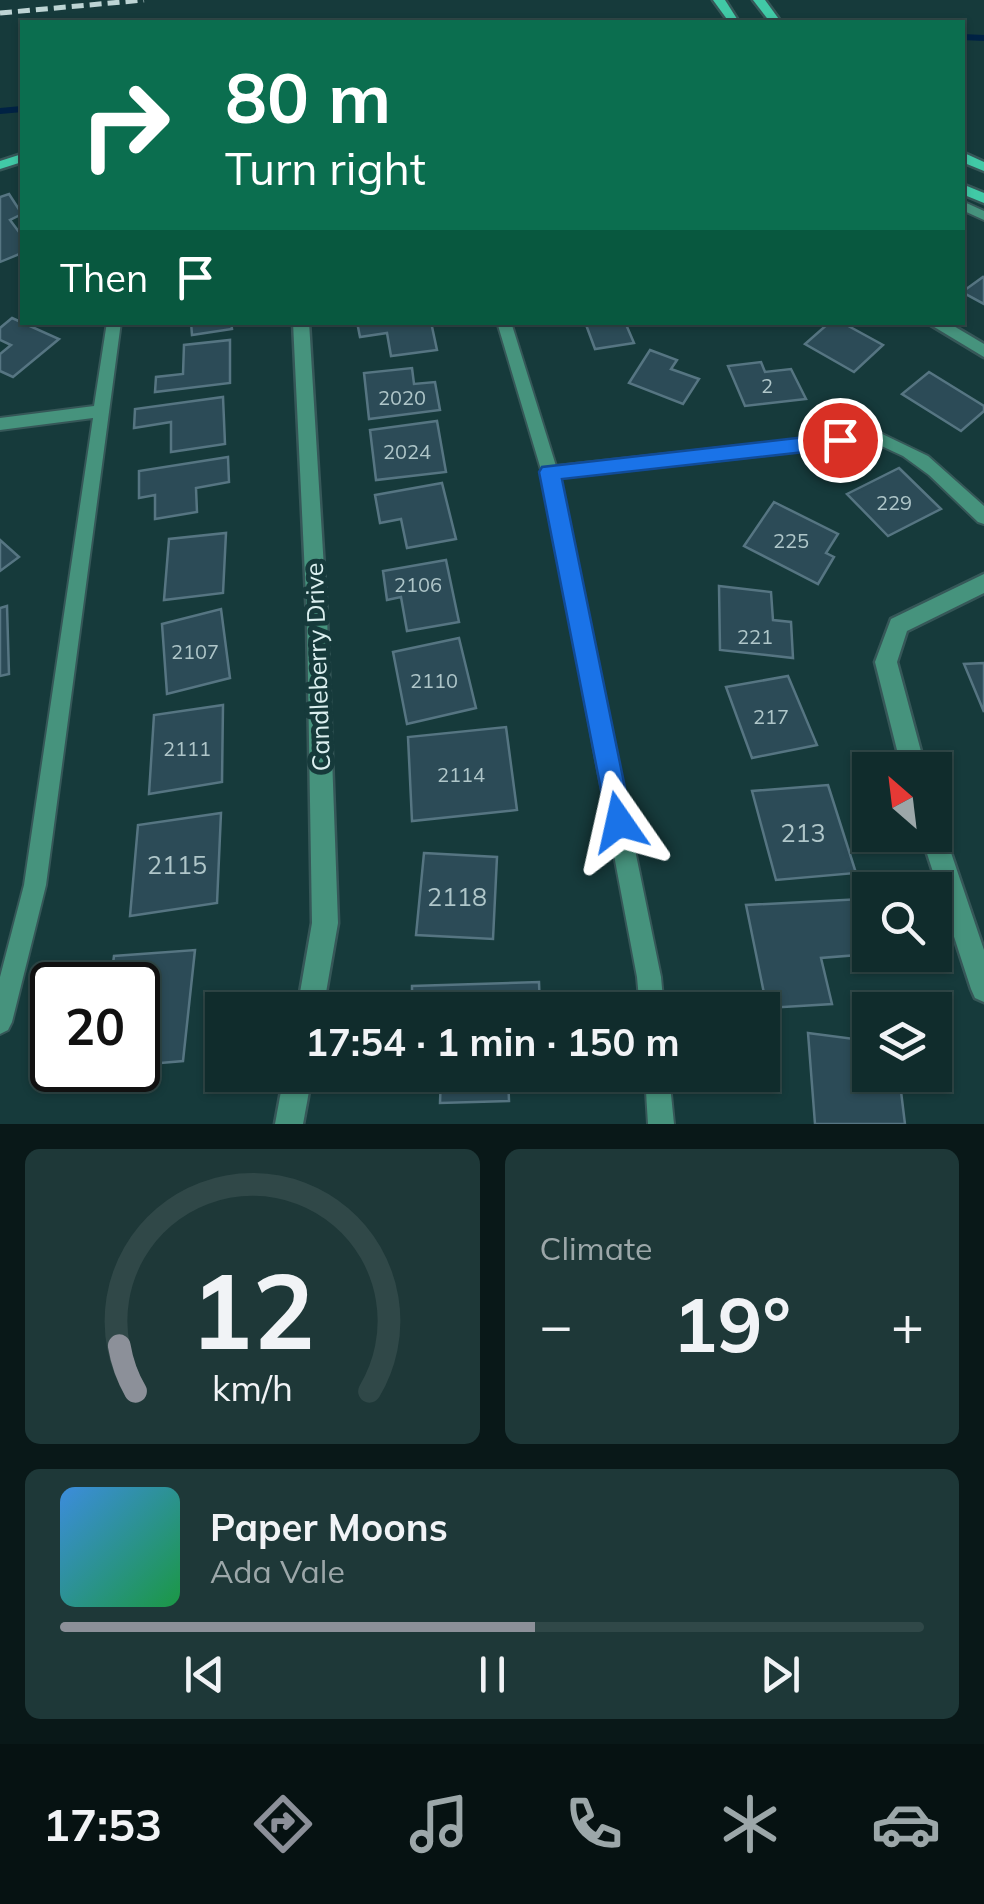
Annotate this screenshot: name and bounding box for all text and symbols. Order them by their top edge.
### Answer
text: 80 m [225,53,391,141]
icon: right [60,60,190,190]
text: Turn right [225,140,426,196]
icon: arrive [168,250,223,305]
text: Then [60,254,148,302]
house number: 2 [761,373,773,398]
house number: 2020 [378,385,426,410]
pin [798,398,883,483]
icon: arrive [813,413,868,468]
house number: 2024 [383,439,431,464]
house number: 229 [876,490,912,515]
house number: 225 [773,528,809,553]
street label: Candleberry Drive [298,562,336,772]
house number: 2106 [394,572,442,597]
house number: 221 [737,624,773,649]
house number: 2107 [171,639,219,664]
house number: 2110 [410,668,458,693]
house number: 217 [753,704,789,729]
house number: 2111 [163,736,211,761]
north arrow [852,752,952,852]
map controls [852,752,952,1092]
house number: 2114 [437,762,485,787]
position arrow [567,770,671,874]
house number: 213 [780,817,826,848]
house number: 2115 [147,849,207,880]
button: search [852,872,952,972]
house number: 2118 [427,881,487,912]
speed limit sign: 20 [30,962,160,1092]
button: layers [852,992,952,1092]
text: 17:54 · 1 min · 150 m [305,1018,680,1066]
text: Climate [540,1228,652,1268]
text: 12 [190,1244,315,1375]
text: 19° [673,1277,791,1371]
text: − [540,1290,573,1359]
text: + [891,1290,924,1359]
text: km/h [212,1365,293,1410]
text: Paper Moons [210,1503,448,1551]
text: Ada Vale [210,1551,345,1591]
icon: previous [177,1647,232,1702]
icon: pause [465,1647,520,1702]
icon: next [753,1647,808,1702]
icon: directions [248,1789,318,1859]
icon: music [404,1789,474,1859]
icon: phone [559,1789,629,1859]
icon: climate [715,1789,785,1859]
icon: car [871,1789,941,1859]
text: 17:53 [43,1796,162,1852]

